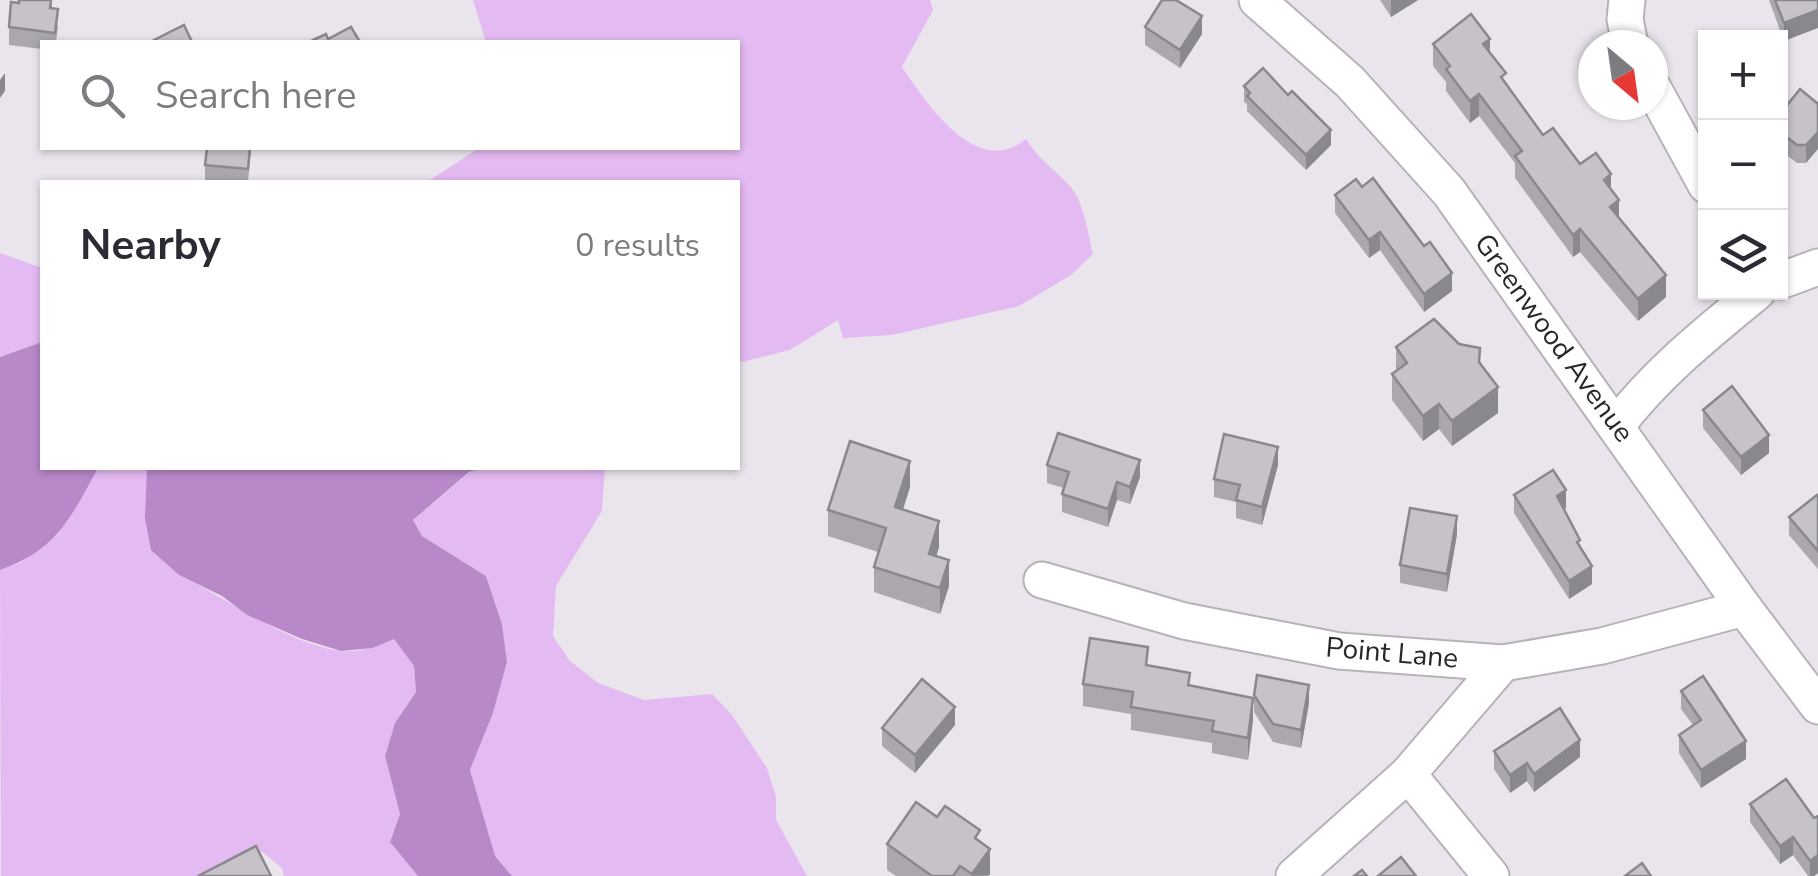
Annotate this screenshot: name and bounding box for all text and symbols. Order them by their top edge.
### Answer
north arrow [1578,30,1668,120]
map controls [1698,30,1788,300]
button: + [1698,30,1788,120]
search box [40,40,740,150]
icon: search [75,68,130,123]
text: Search here [155,70,356,121]
button: − [1698,120,1788,210]
button: layers [1698,210,1788,300]
text: Nearby [80,217,221,274]
text: 0 results [575,224,700,267]
street label: Greenwood Avenue [1465,226,1643,450]
street label: Point Lane [1324,628,1460,678]

